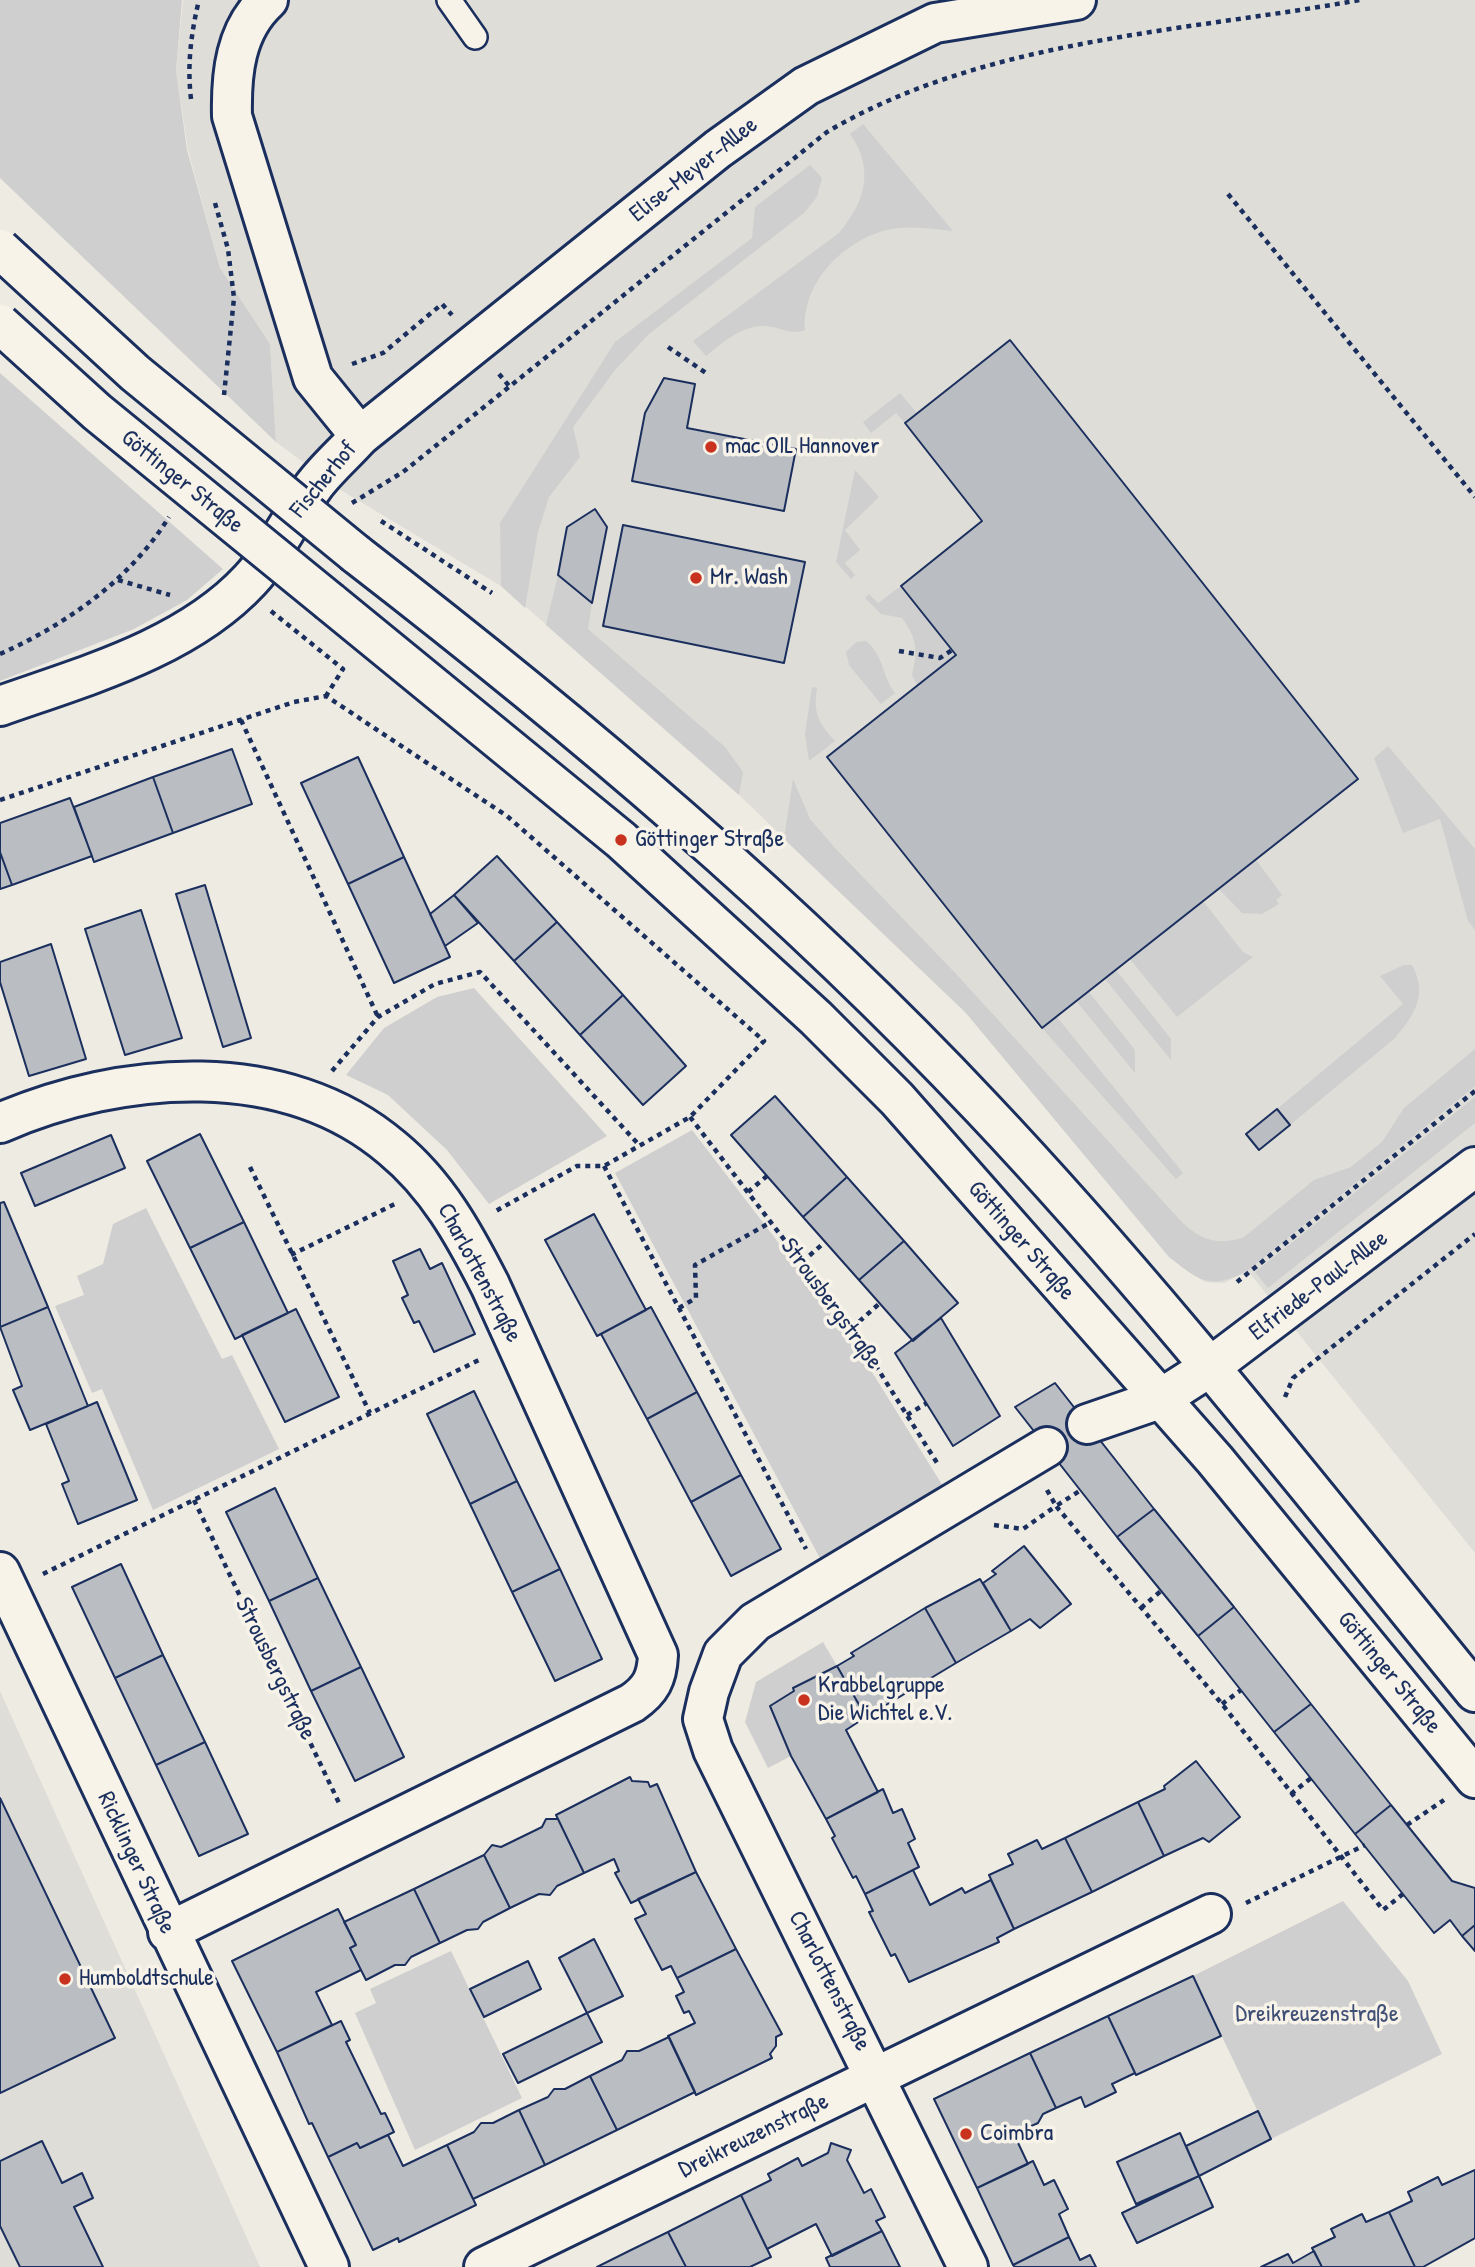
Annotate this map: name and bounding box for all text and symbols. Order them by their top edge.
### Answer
street label: Elise-Meyer-Allee [624,111,764,229]
street label: Göttinger Straße [115,424,249,540]
place label: mac OIL Hannover [725,433,879,461]
street label: Fischerhof [284,436,364,524]
marker: mac OIL Hannover [703,439,719,455]
place label: Mr. Wash [710,564,788,592]
marker: Mr. Wash [688,570,704,586]
place label: Göttinger Straße [635,826,784,854]
marker: Göttinger Straße [613,832,629,848]
street label: Göttinger Straße [961,1175,1081,1307]
street label: Charlottenstraße [430,1199,528,1347]
street label: Elfriede-Paul-Allee [1244,1224,1394,1348]
street label: Strousbergstraße [774,1233,888,1375]
street label: Strousbergstraße [228,1593,322,1745]
street label: Göttinger Straße [1331,1606,1447,1740]
place label: Krabbelgruppe Die Wichtel e.V. [818,1672,952,1728]
marker: Krabbelgruppe Die Wichtel e.V. [796,1692,812,1708]
street label: Ricklinger Straße [91,1787,181,1939]
street label: Charlottenstraße [781,1906,877,2056]
place label: Humboldtschule [79,1965,214,1993]
marker: Humboldtschule [57,1971,73,1987]
park label: Dreikreuzenstraße [1236,2001,1398,2029]
street label: Dreikreuzenstraße [674,2087,834,2185]
place label: Coimbra [980,2120,1053,2148]
marker: Coimbra [958,2126,974,2142]

